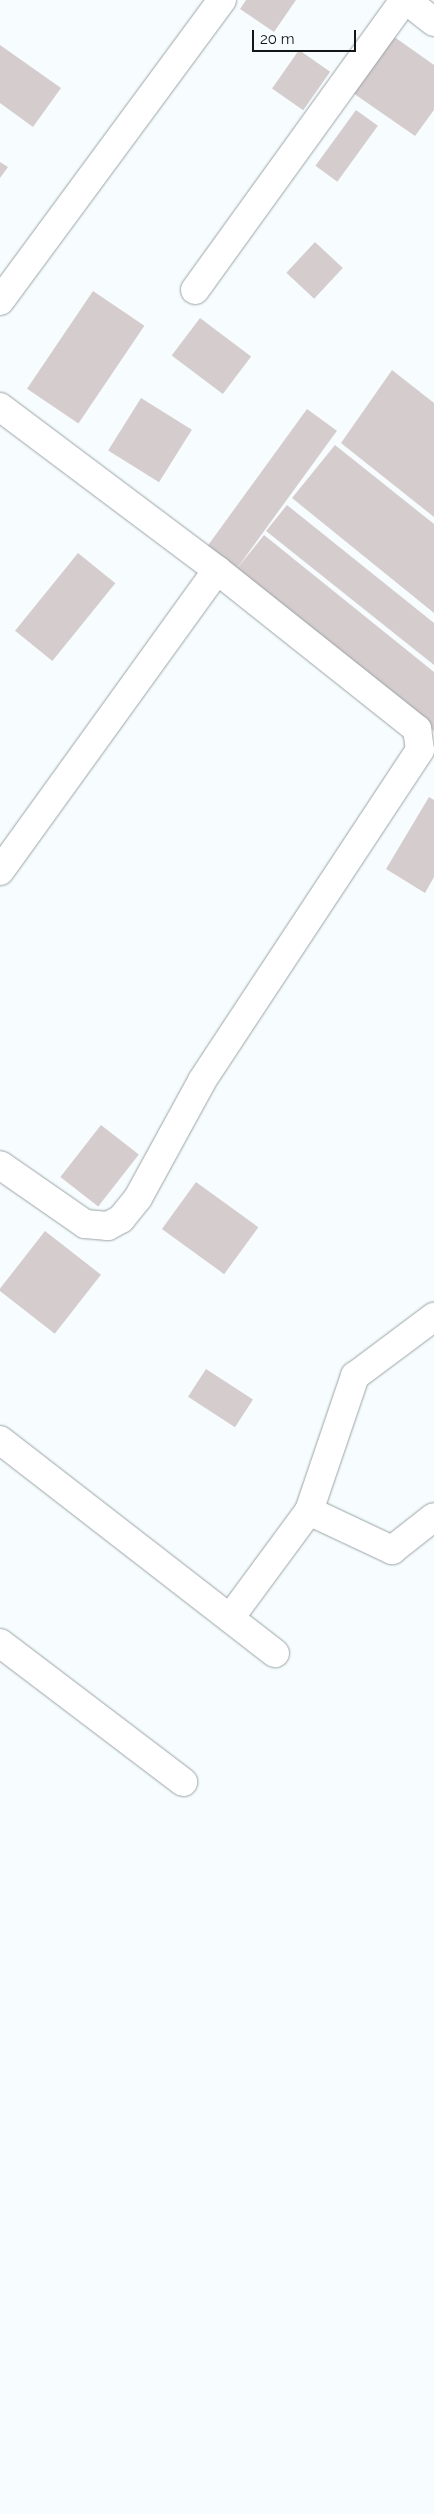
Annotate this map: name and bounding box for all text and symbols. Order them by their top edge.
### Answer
scale bar [254,20,358,52]
text: 20 m [260,30,295,48]

